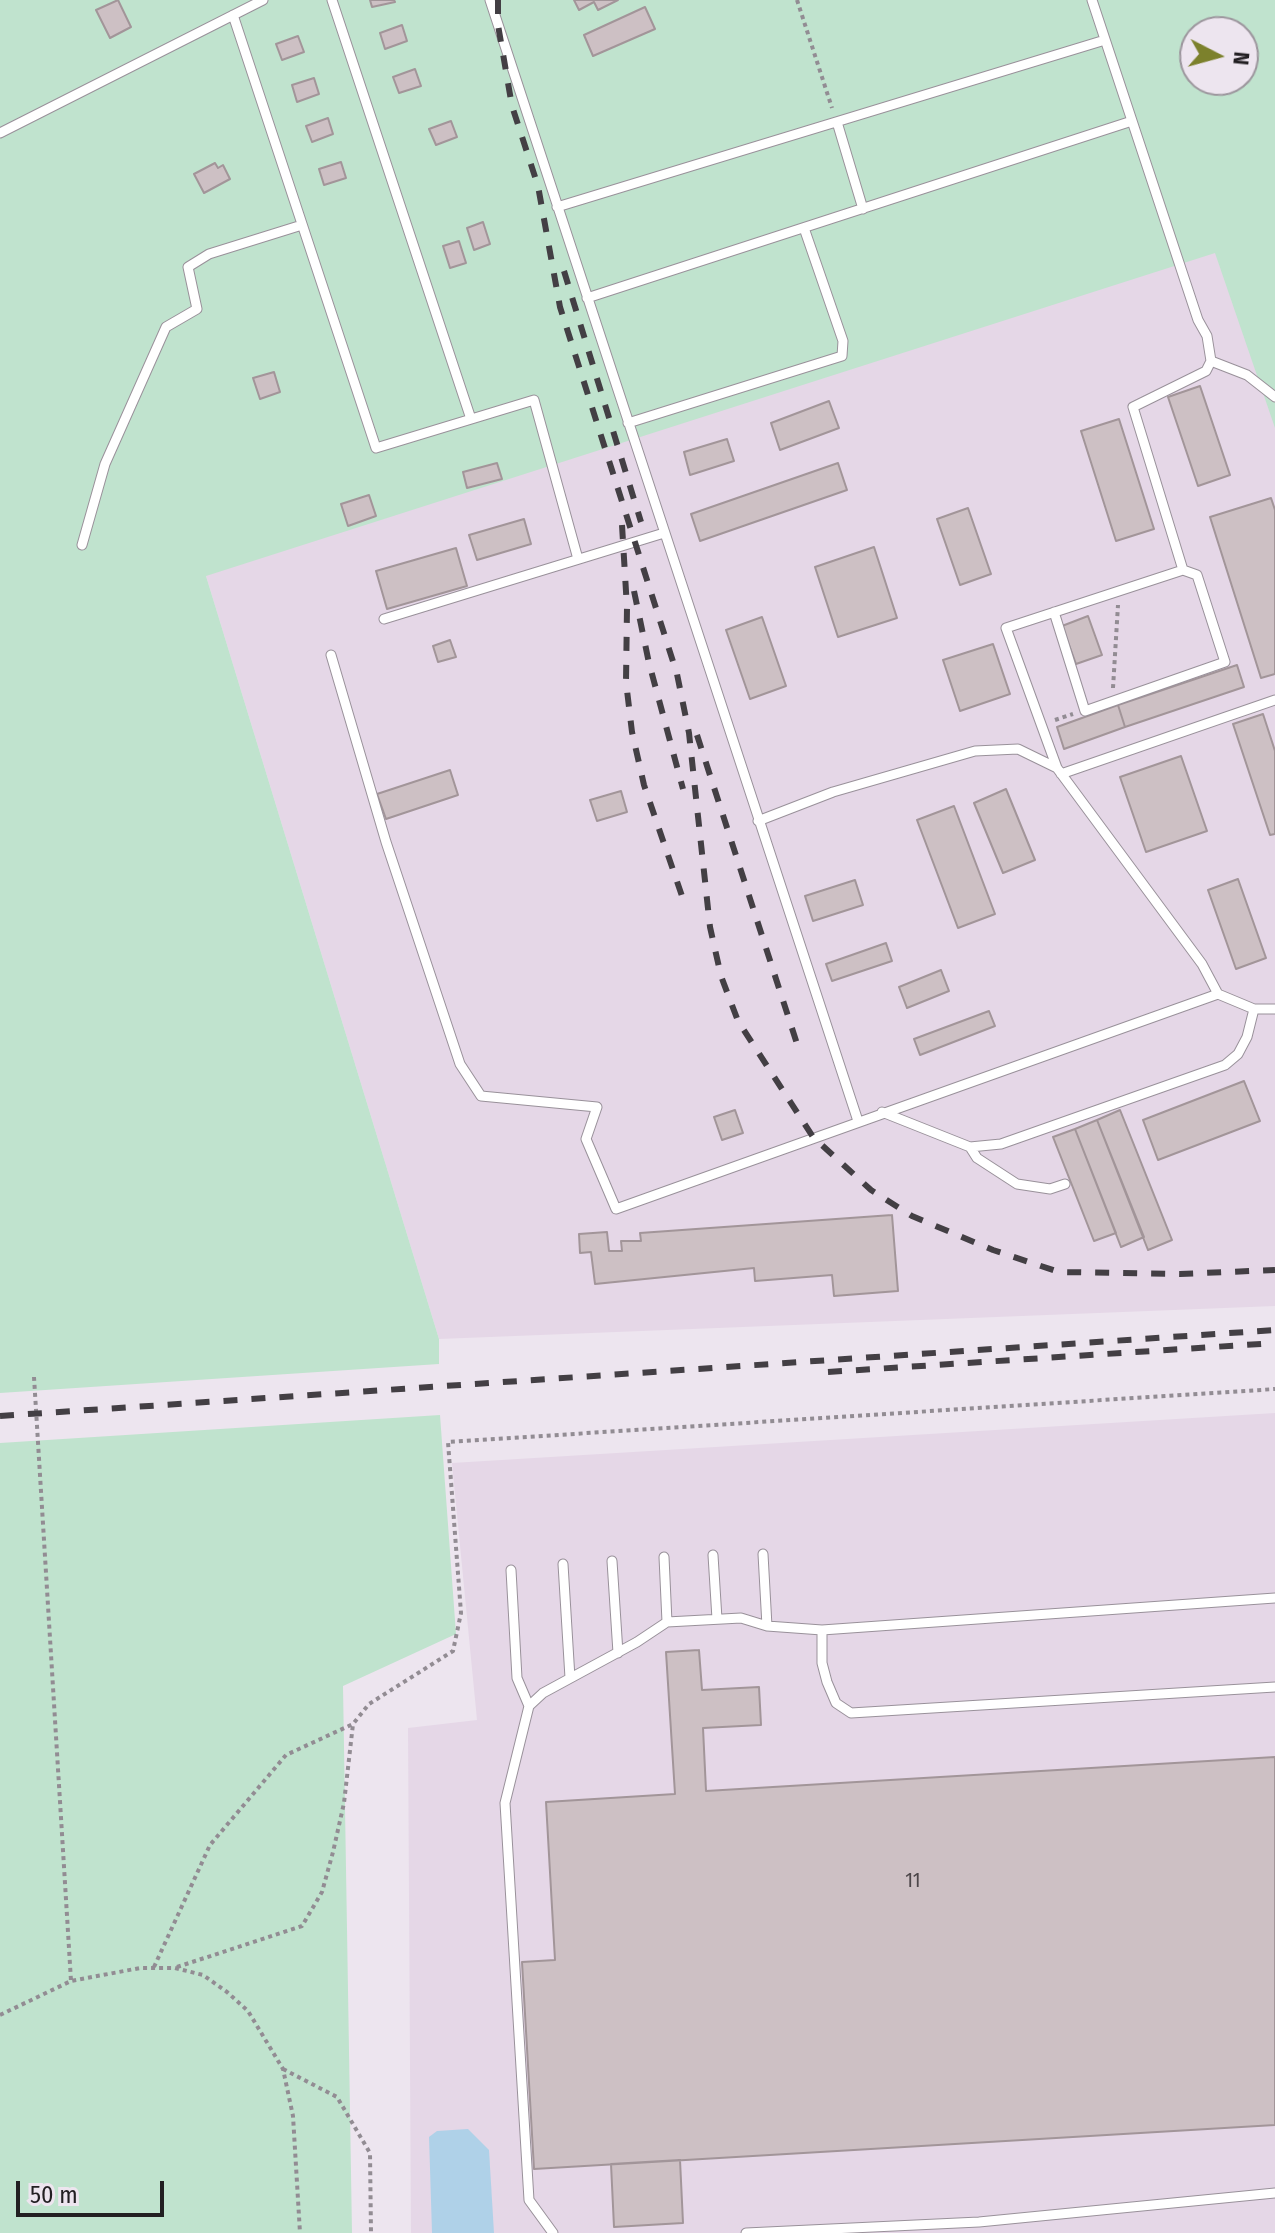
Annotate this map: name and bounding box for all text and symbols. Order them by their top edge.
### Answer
north arrow [1179,16,1259,96]
text: N [1227,50,1255,66]
house number: 11 [905,1869,921,1893]
scale bar [20,2165,168,2215]
text: 50 m [30,2181,78,2209]

